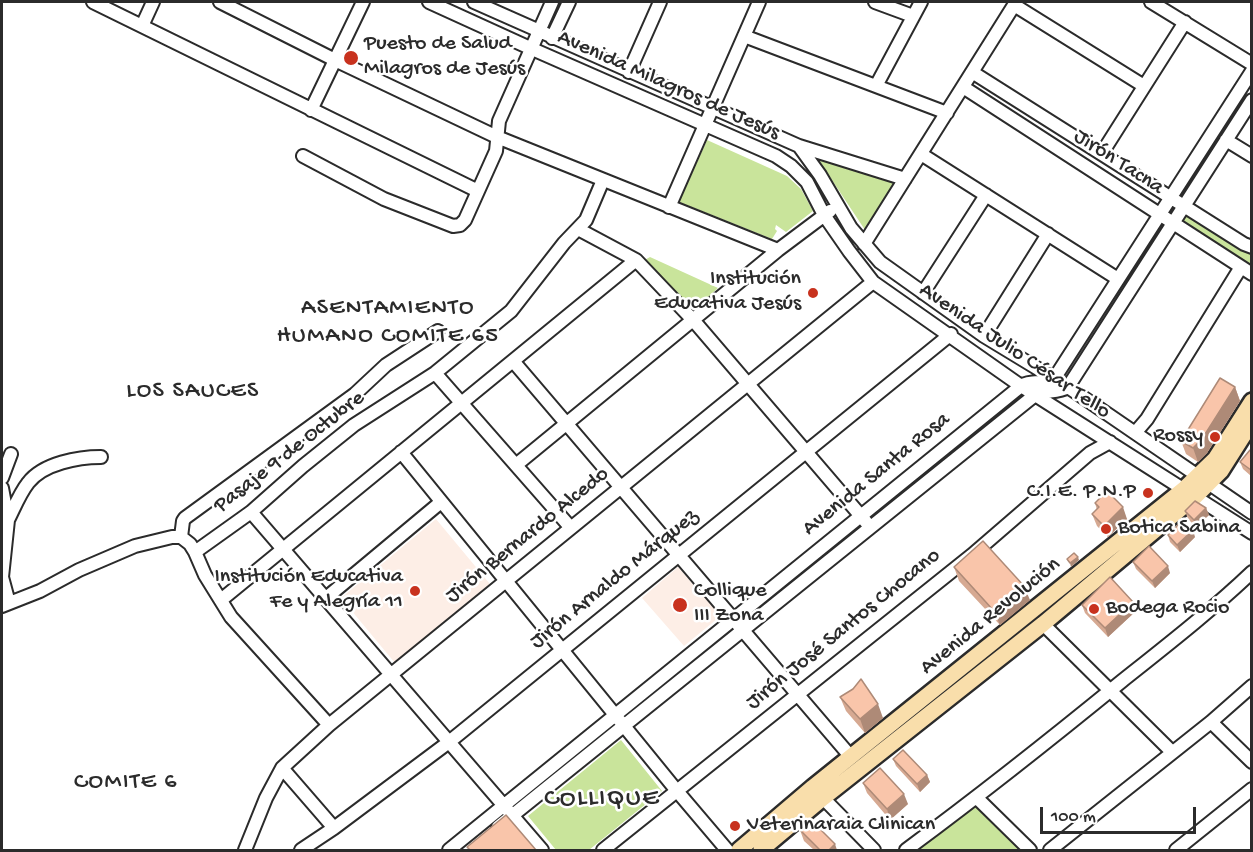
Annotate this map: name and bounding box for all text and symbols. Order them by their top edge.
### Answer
street label: Avenida Milagros de Jesús [553,25,783,147]
place label: Puesto de Salud Milagros de Jesús [364,32,525,84]
marker: Puesto de Salud Milagros de Jesús [342,49,360,67]
street label: Jirón Tacna [1068,124,1168,202]
place label: Institución Educativa Jesús [654,267,801,318]
street label: Avenida Julio César Tello [913,278,1115,426]
marker: Institución Educativa Jesús [806,286,820,300]
district label: ASENTAMIENTO HUMANO COMITE 65 [277,295,499,351]
district label: LOS SAUCES [126,378,260,406]
street label: Pasaje 9 de Octubre [209,386,371,520]
street label: Avenida Santa Rosa [798,407,956,543]
place label: Rossy [1153,424,1203,450]
marker: Rossy [1208,430,1222,444]
street label: Jirón Bernardo Alcedo [441,462,615,610]
place label: C.I.E. P.N.P [1027,480,1136,506]
marker: C.I.E. P.N.P [1141,486,1155,500]
street label: Jirón Arnaldo Márquez [526,504,704,656]
place label: Botica Sabina [1118,516,1241,542]
marker: Botica Sabina [1099,522,1113,536]
street label: Jirón José Santos Chocano [742,543,946,717]
street label: Avenida Revolución [916,552,1066,682]
place label: Institución Educativa Fe y Alegría 11 [215,565,403,616]
place label: Collique III Zona [694,579,767,630]
marker: Institución Educativa Fe y Alegría 11 [408,584,422,598]
marker: Collique III Zona [671,596,689,614]
place label: Bodega Rocio [1106,596,1229,622]
marker: Bodega Rocio [1087,602,1101,616]
district label: COMITE 6 [74,769,178,797]
district label: COLLIQUE [544,784,660,816]
scale bar [1043,795,1199,833]
text: 100 m [1051,807,1096,828]
place label: Veterinaraia Clinican [747,813,935,839]
marker: Veterinaraia Clinican [728,819,742,833]

